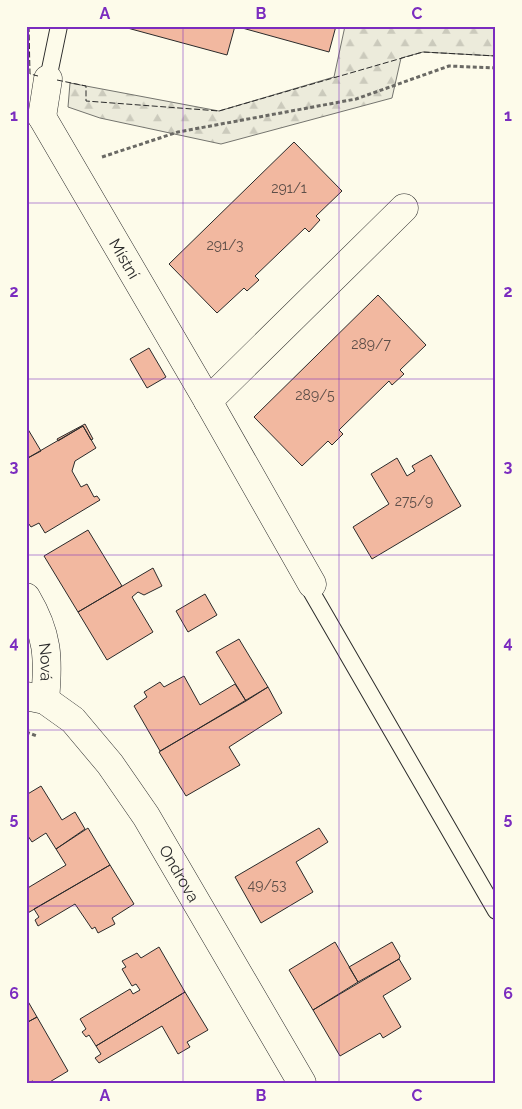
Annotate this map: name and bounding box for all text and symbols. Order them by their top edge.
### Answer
text: A [100,4,111,23]
text: B [256,4,267,23]
text: C [412,4,423,23]
text: 1 [10,106,18,125]
text: 1 [504,106,512,125]
house number: 291/1 [271,180,307,196]
street label: Místní [106,235,144,283]
house number: 291/3 [206,237,244,253]
text: 2 [9,282,19,301]
text: 2 [503,282,513,301]
house number: 289/7 [351,336,391,352]
house number: 289/5 [295,387,335,403]
text: 3 [10,457,19,476]
text: 3 [504,457,513,476]
house number: 275/9 [395,493,433,509]
text: 4 [9,633,19,652]
text: 4 [503,633,513,652]
street label: Nová [35,642,56,681]
text: 5 [10,809,19,828]
text: 5 [504,809,513,828]
street label: Ondrova [155,841,204,905]
house number: 49/53 [248,877,286,893]
text: 6 [9,984,19,1003]
text: 6 [503,984,513,1003]
text: A [100,1086,111,1105]
text: B [256,1086,267,1105]
text: C [412,1086,423,1105]

